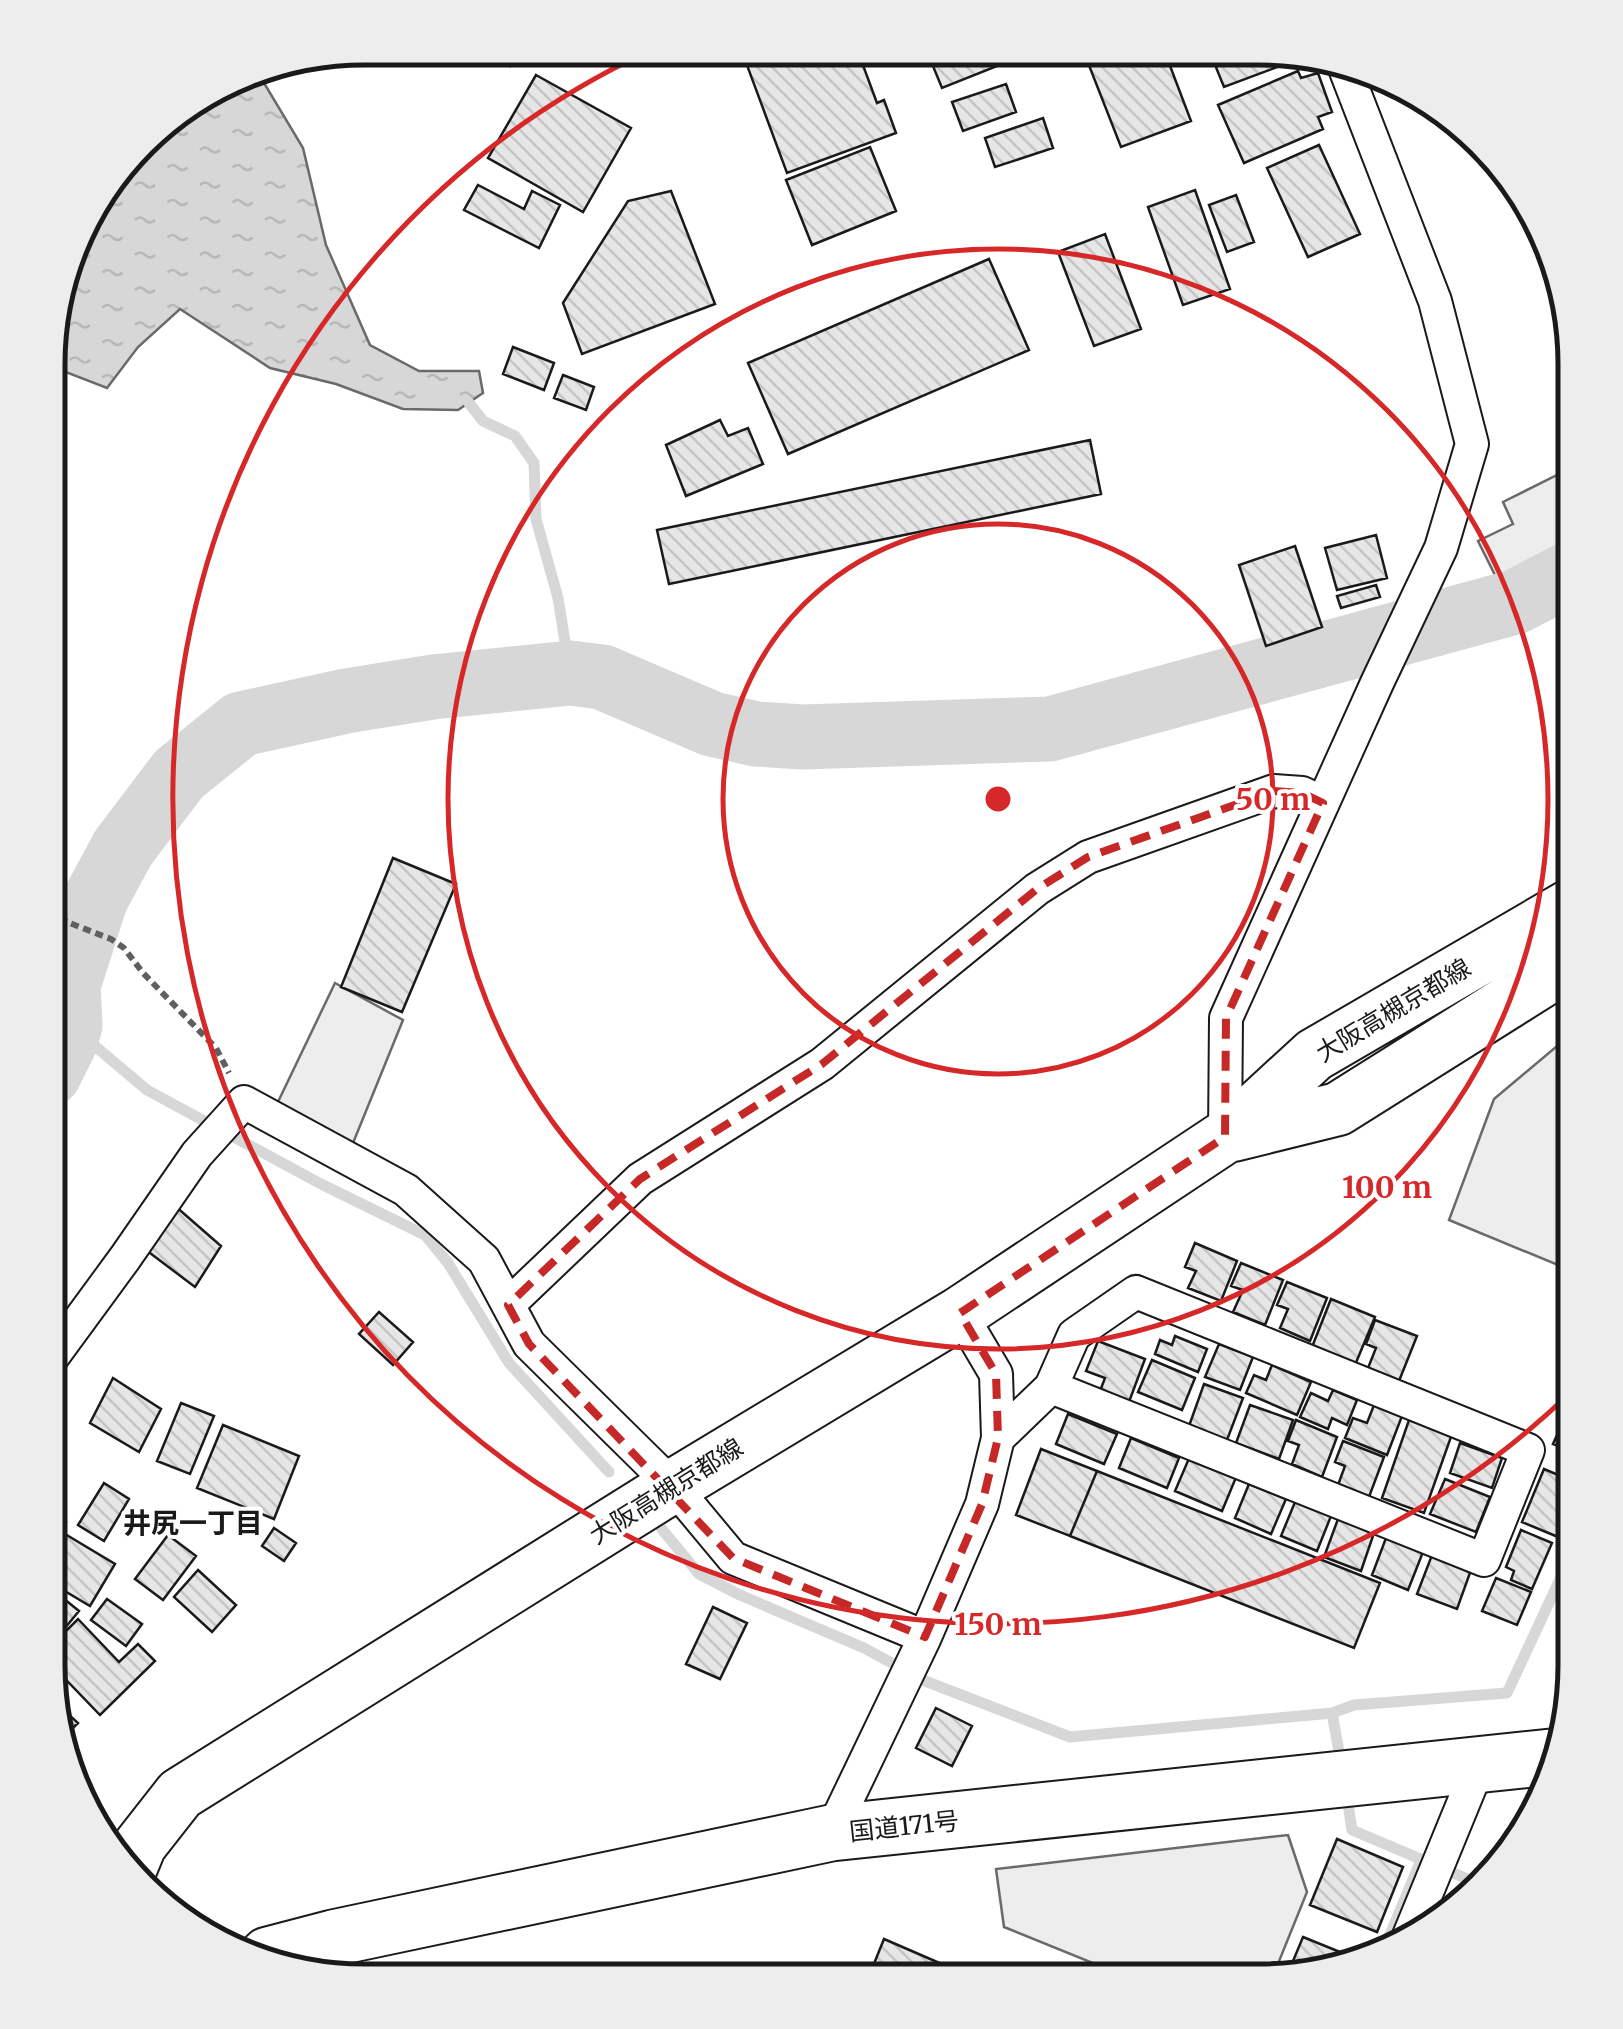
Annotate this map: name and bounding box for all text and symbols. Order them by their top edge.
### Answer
text: 50 m [1236,780,1310,818]
centre of rings [980,781,1016,817]
street label: 大阪高槻京都線 [1310,951,1476,1069]
text: 100 m [1342,1168,1432,1206]
street label: 大阪高槻京都線 [583,1431,749,1551]
district label: 井尻一丁目 [123,1505,263,1541]
text: 150 m [954,1605,1042,1643]
street label: 国道171号 [848,1804,960,1848]

